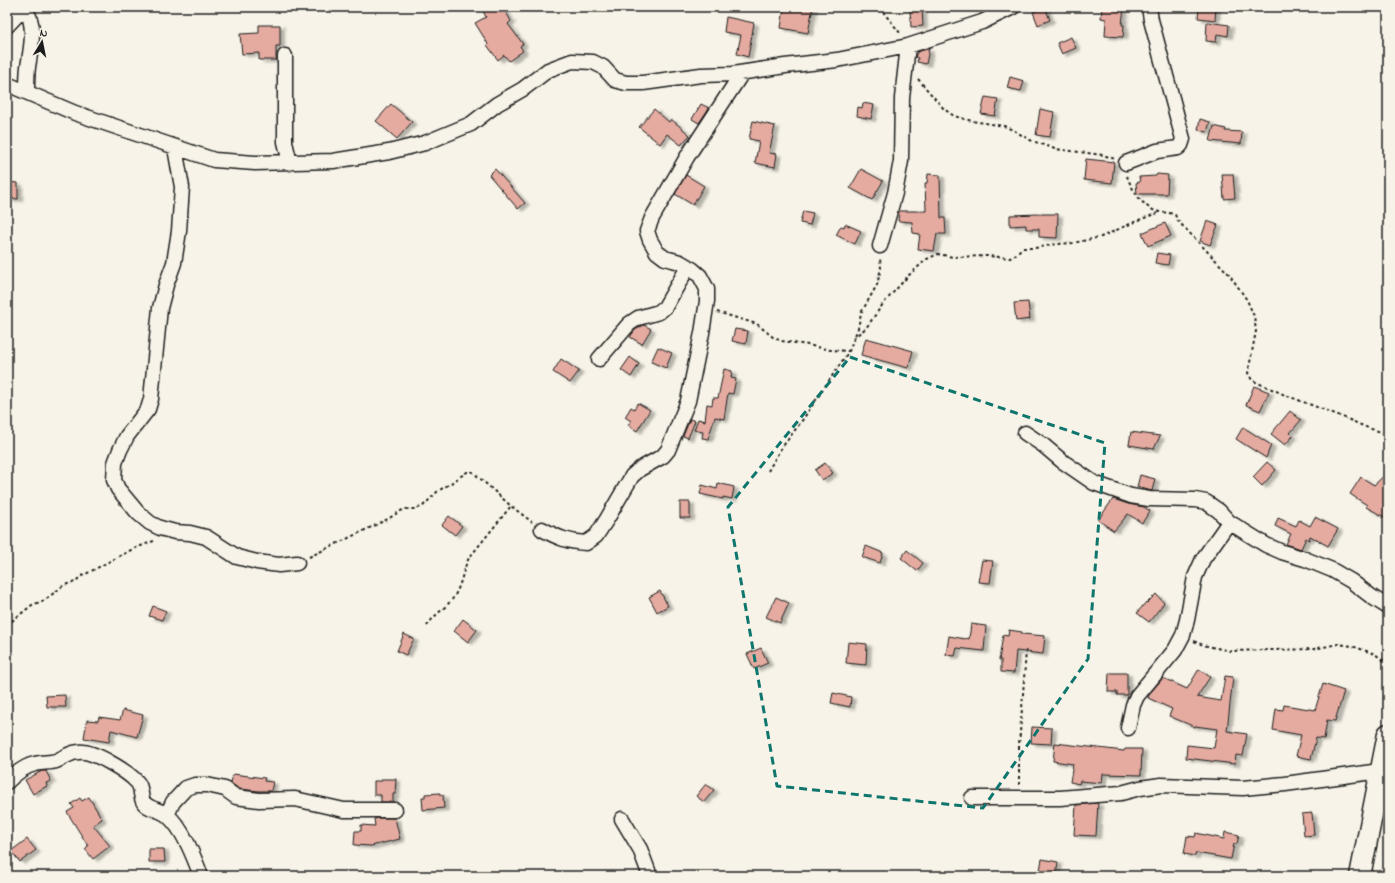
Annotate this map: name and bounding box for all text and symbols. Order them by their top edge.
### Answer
north arrow [22,22,62,62]
text: N [39,25,49,42]

